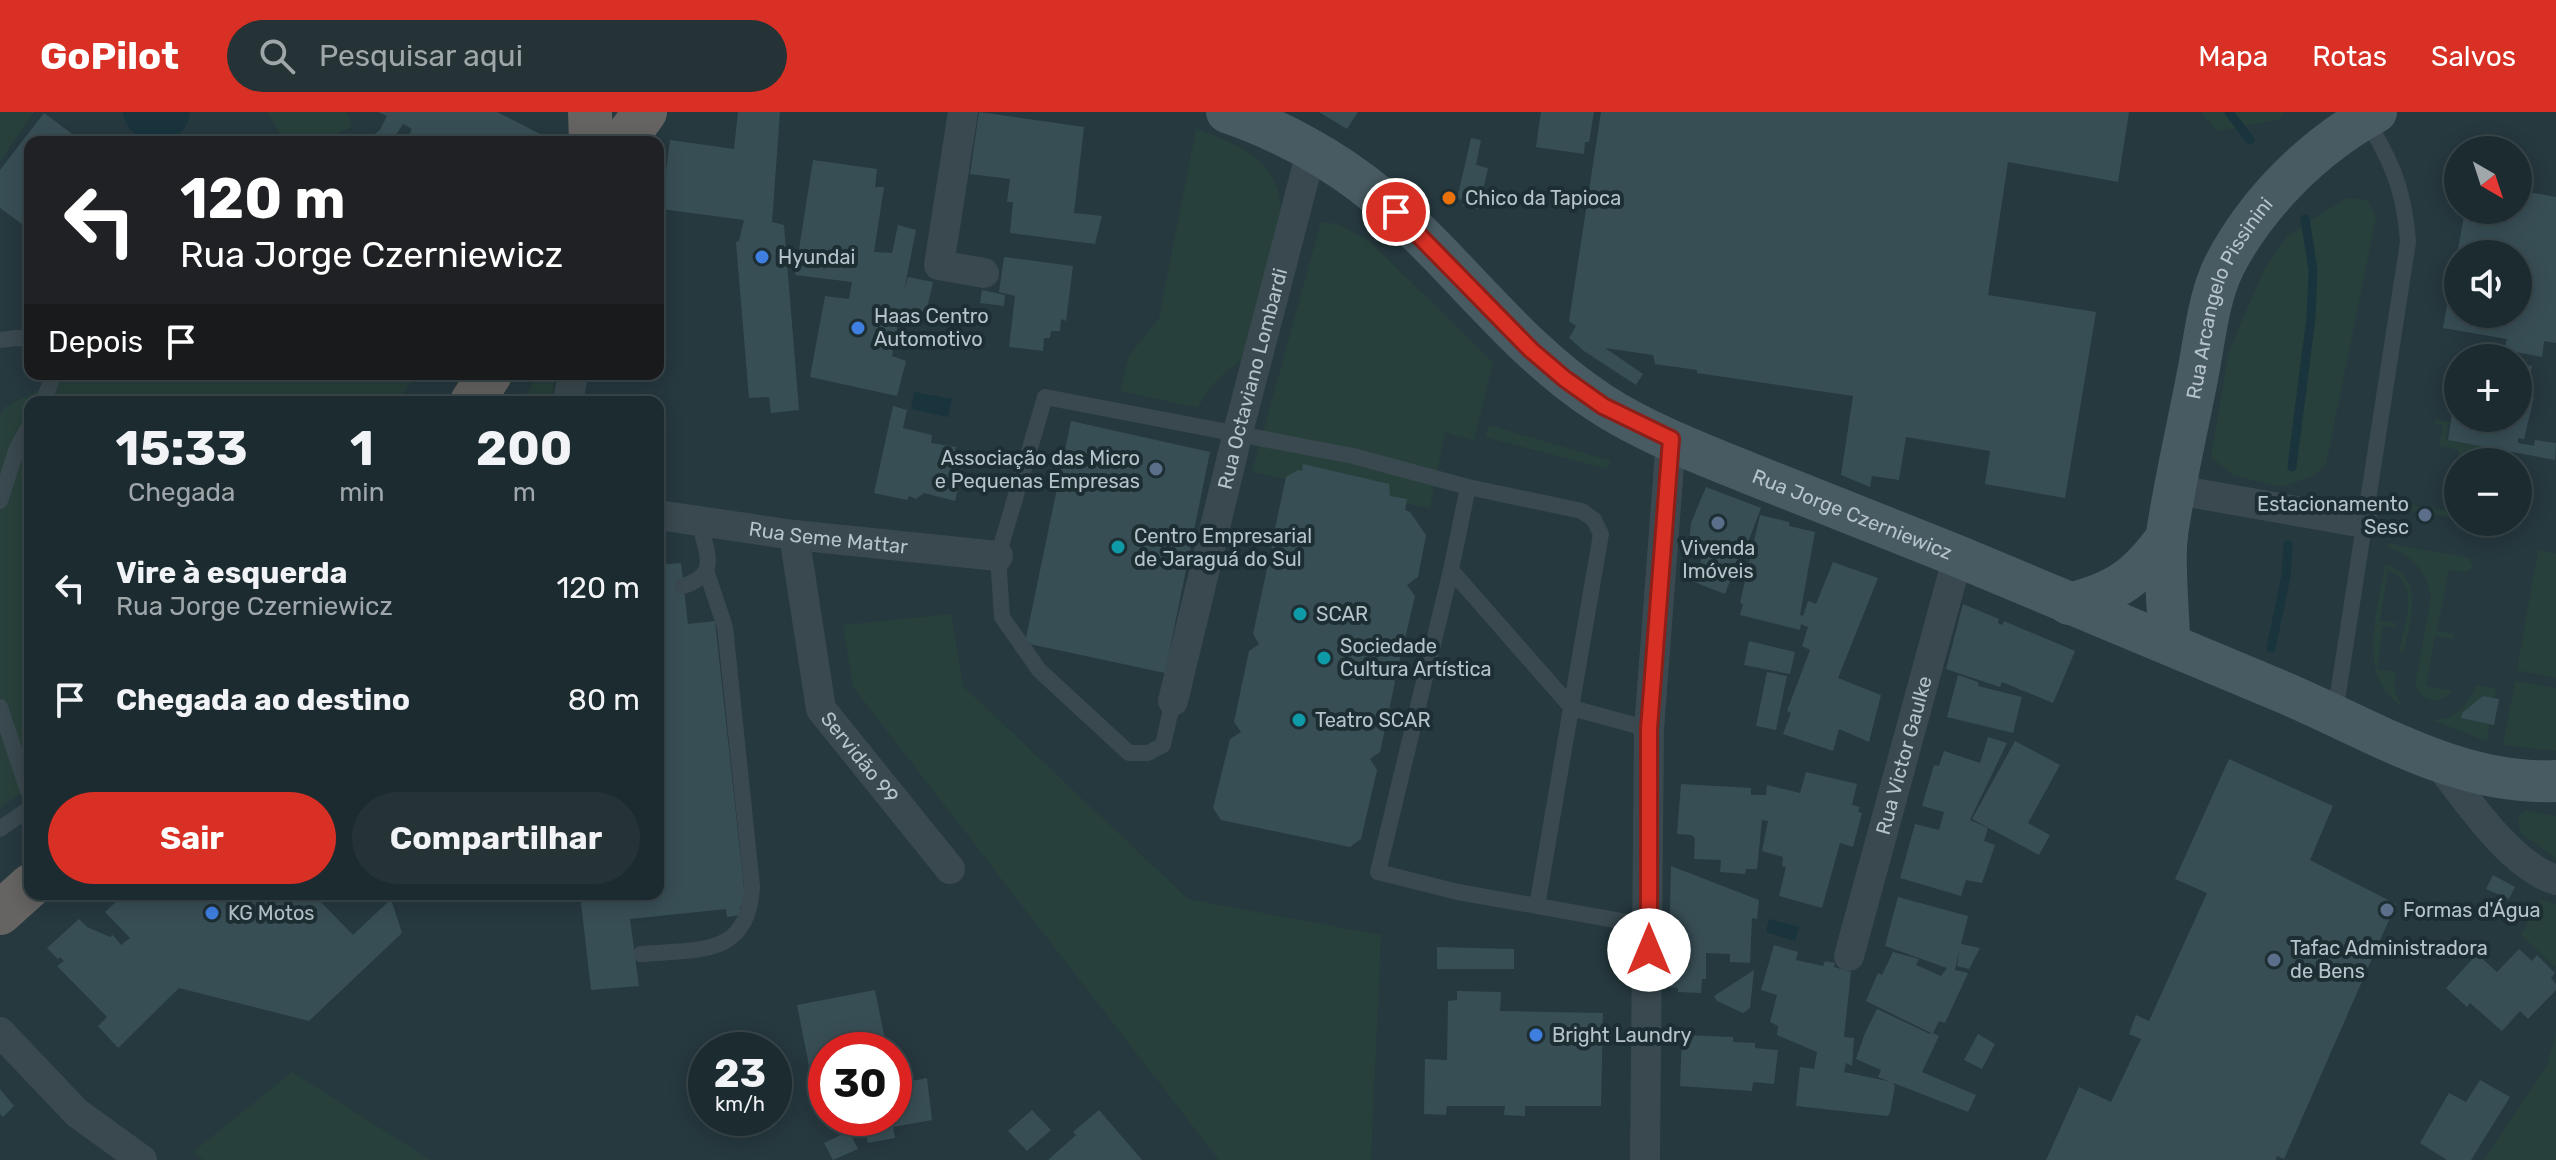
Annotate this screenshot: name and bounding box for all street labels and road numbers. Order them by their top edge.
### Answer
street label: Rua Arcangelo Pissinini [2181,192,2278,401]
street label: Rua Octaviano Lombardi [1213,266,1292,492]
street label: Rua Jorge Czerniewicz [1749,464,1956,565]
street label: Rua Seme Mattar [747,517,909,559]
street label: Rua Victor Gaulke [1871,673,1937,837]
street label: Servidão 99 [816,707,904,808]

